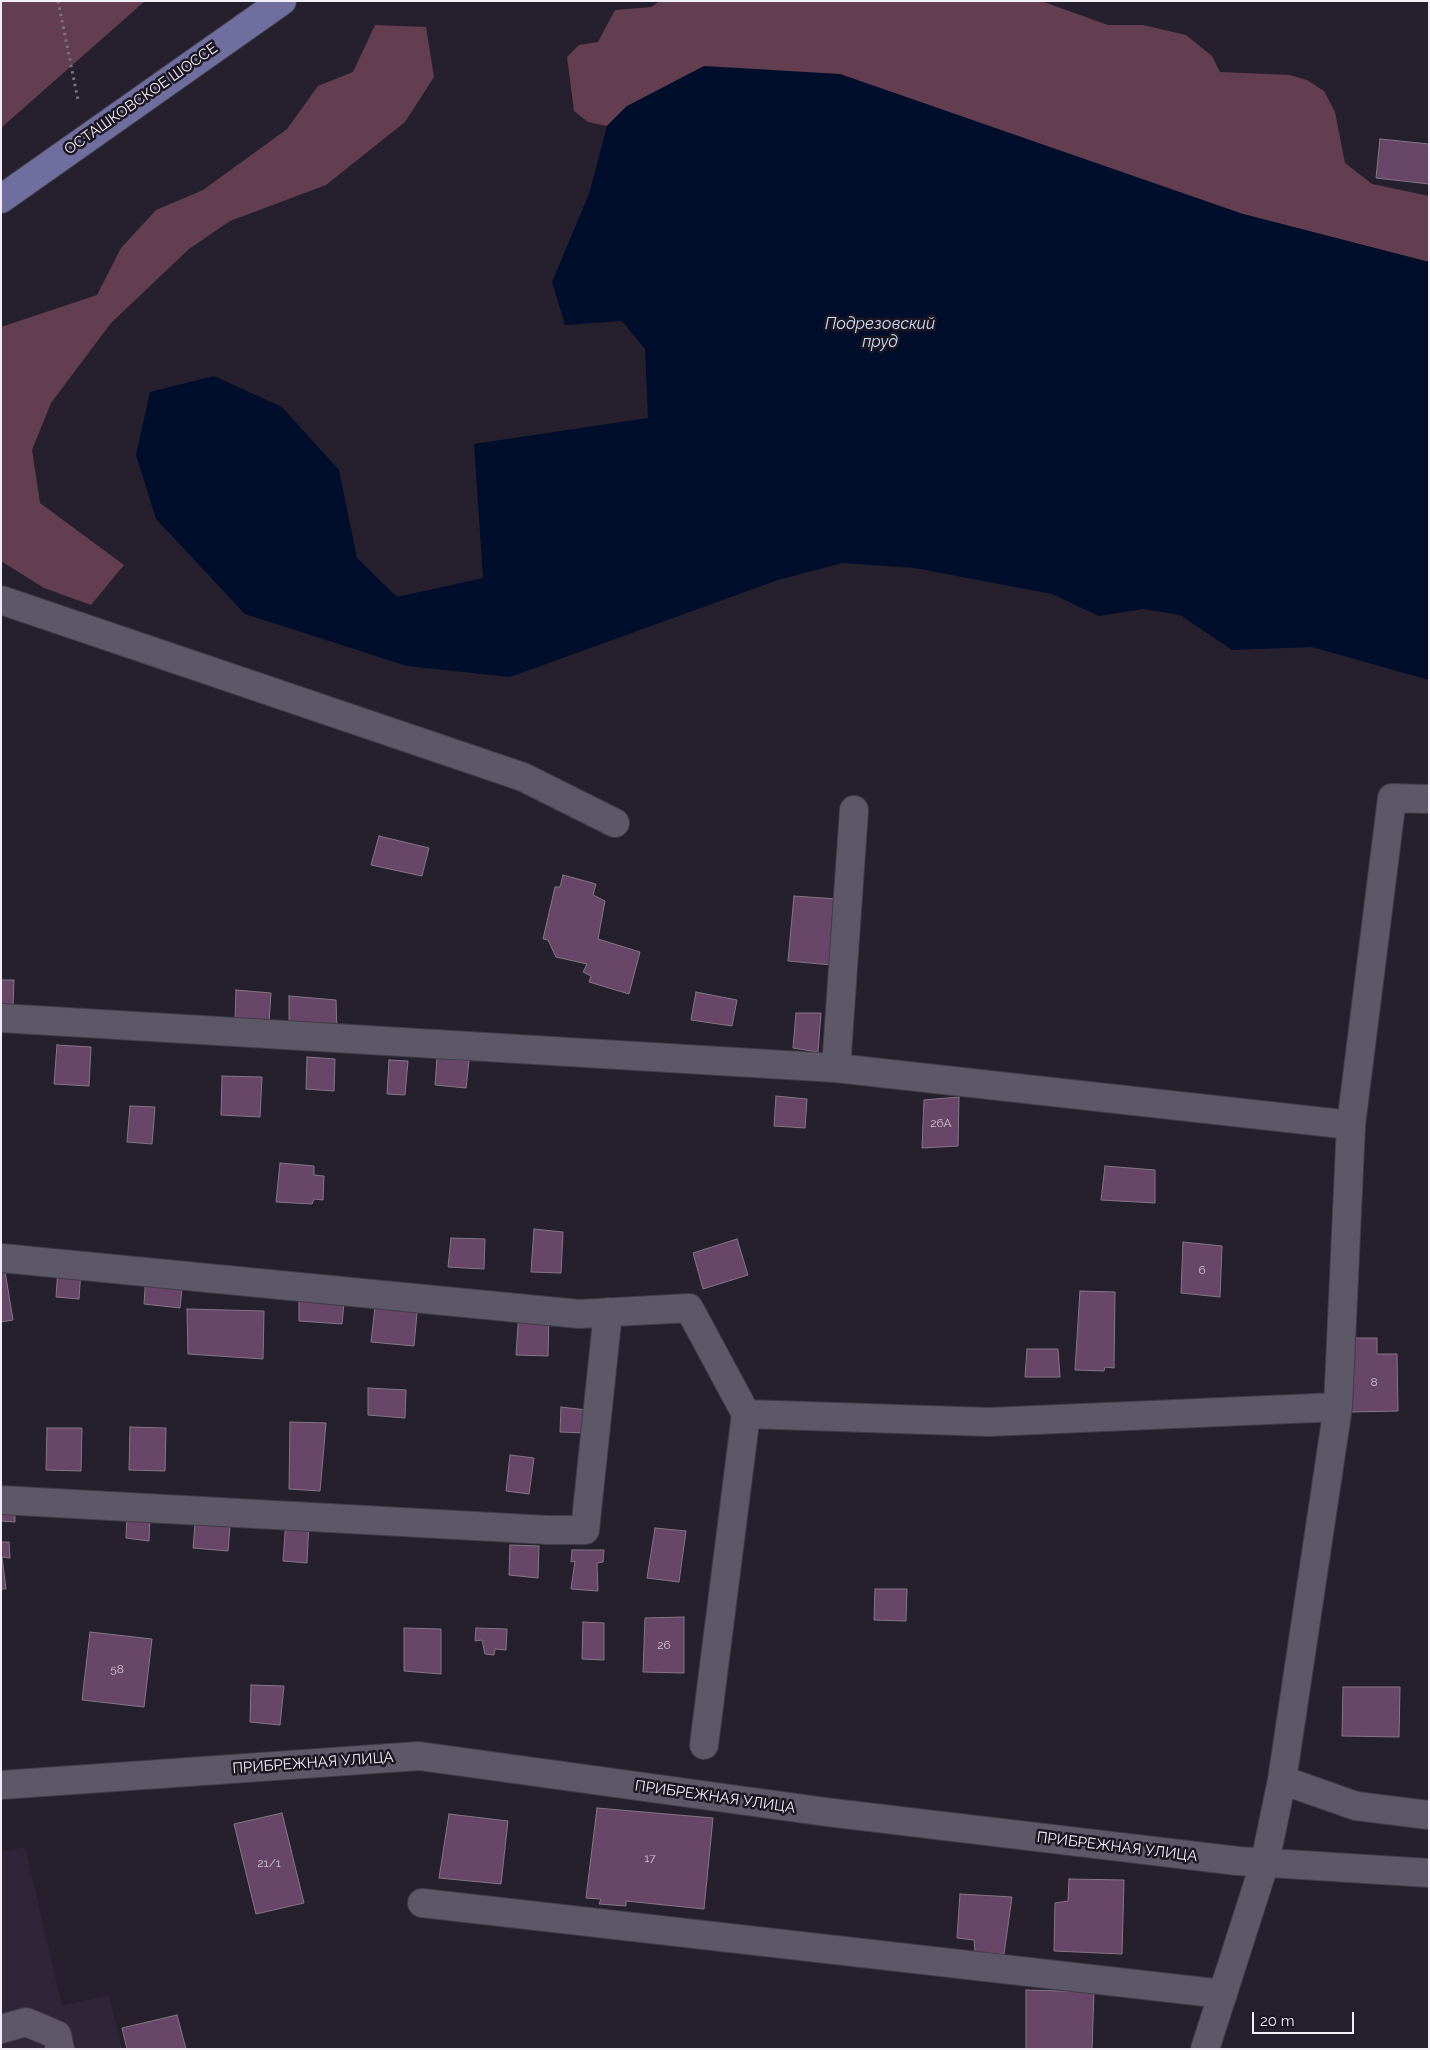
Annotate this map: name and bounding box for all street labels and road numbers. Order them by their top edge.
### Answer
street label: ОСТАШКОВСКОЕ ШОССЕ [61,39,221,159]
street label: ПРИБРЕЖНАЯ УЛИЦА [232,1748,394,1778]
street label: ПРИБРЕЖНАЯ УЛИЦА [634,1777,796,1817]
street label: ПРИБРЕЖНАЯ УЛИЦА [1036,1828,1198,1866]

